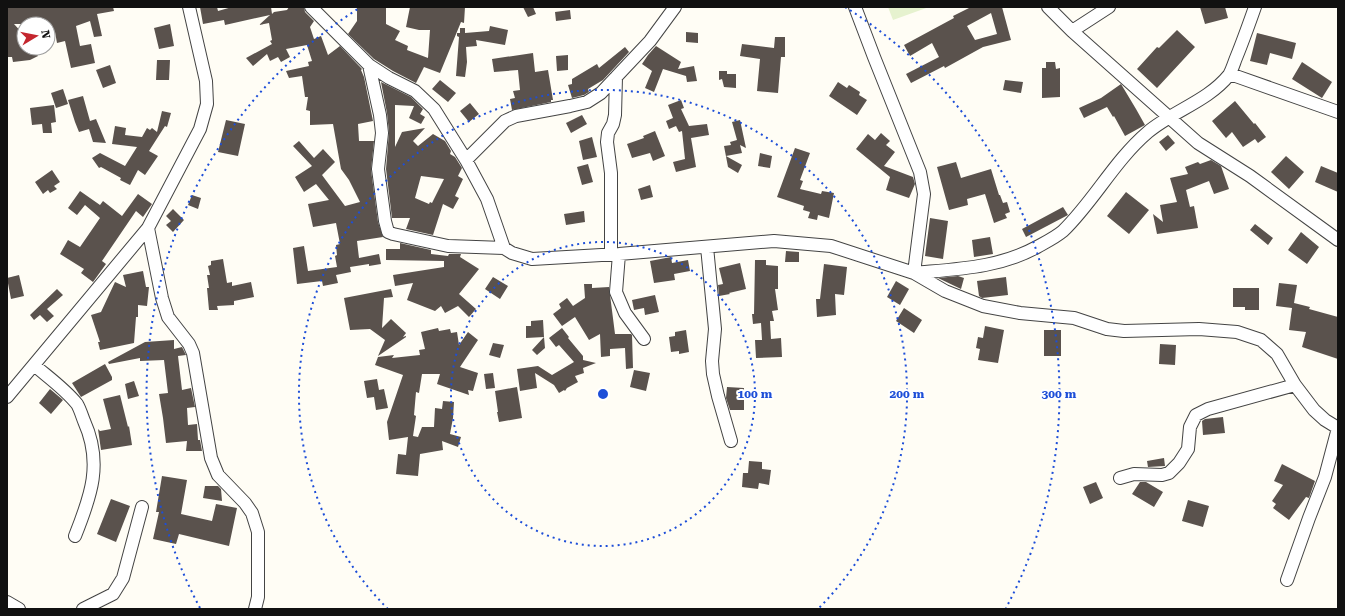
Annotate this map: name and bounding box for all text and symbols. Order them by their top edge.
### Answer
north arrow [16,16,56,56]
text: N [38,29,53,40]
centre of rings [596,387,610,401]
text: 100 m [738,387,773,401]
text: 200 m [890,387,925,401]
text: 300 m [1042,387,1077,401]

